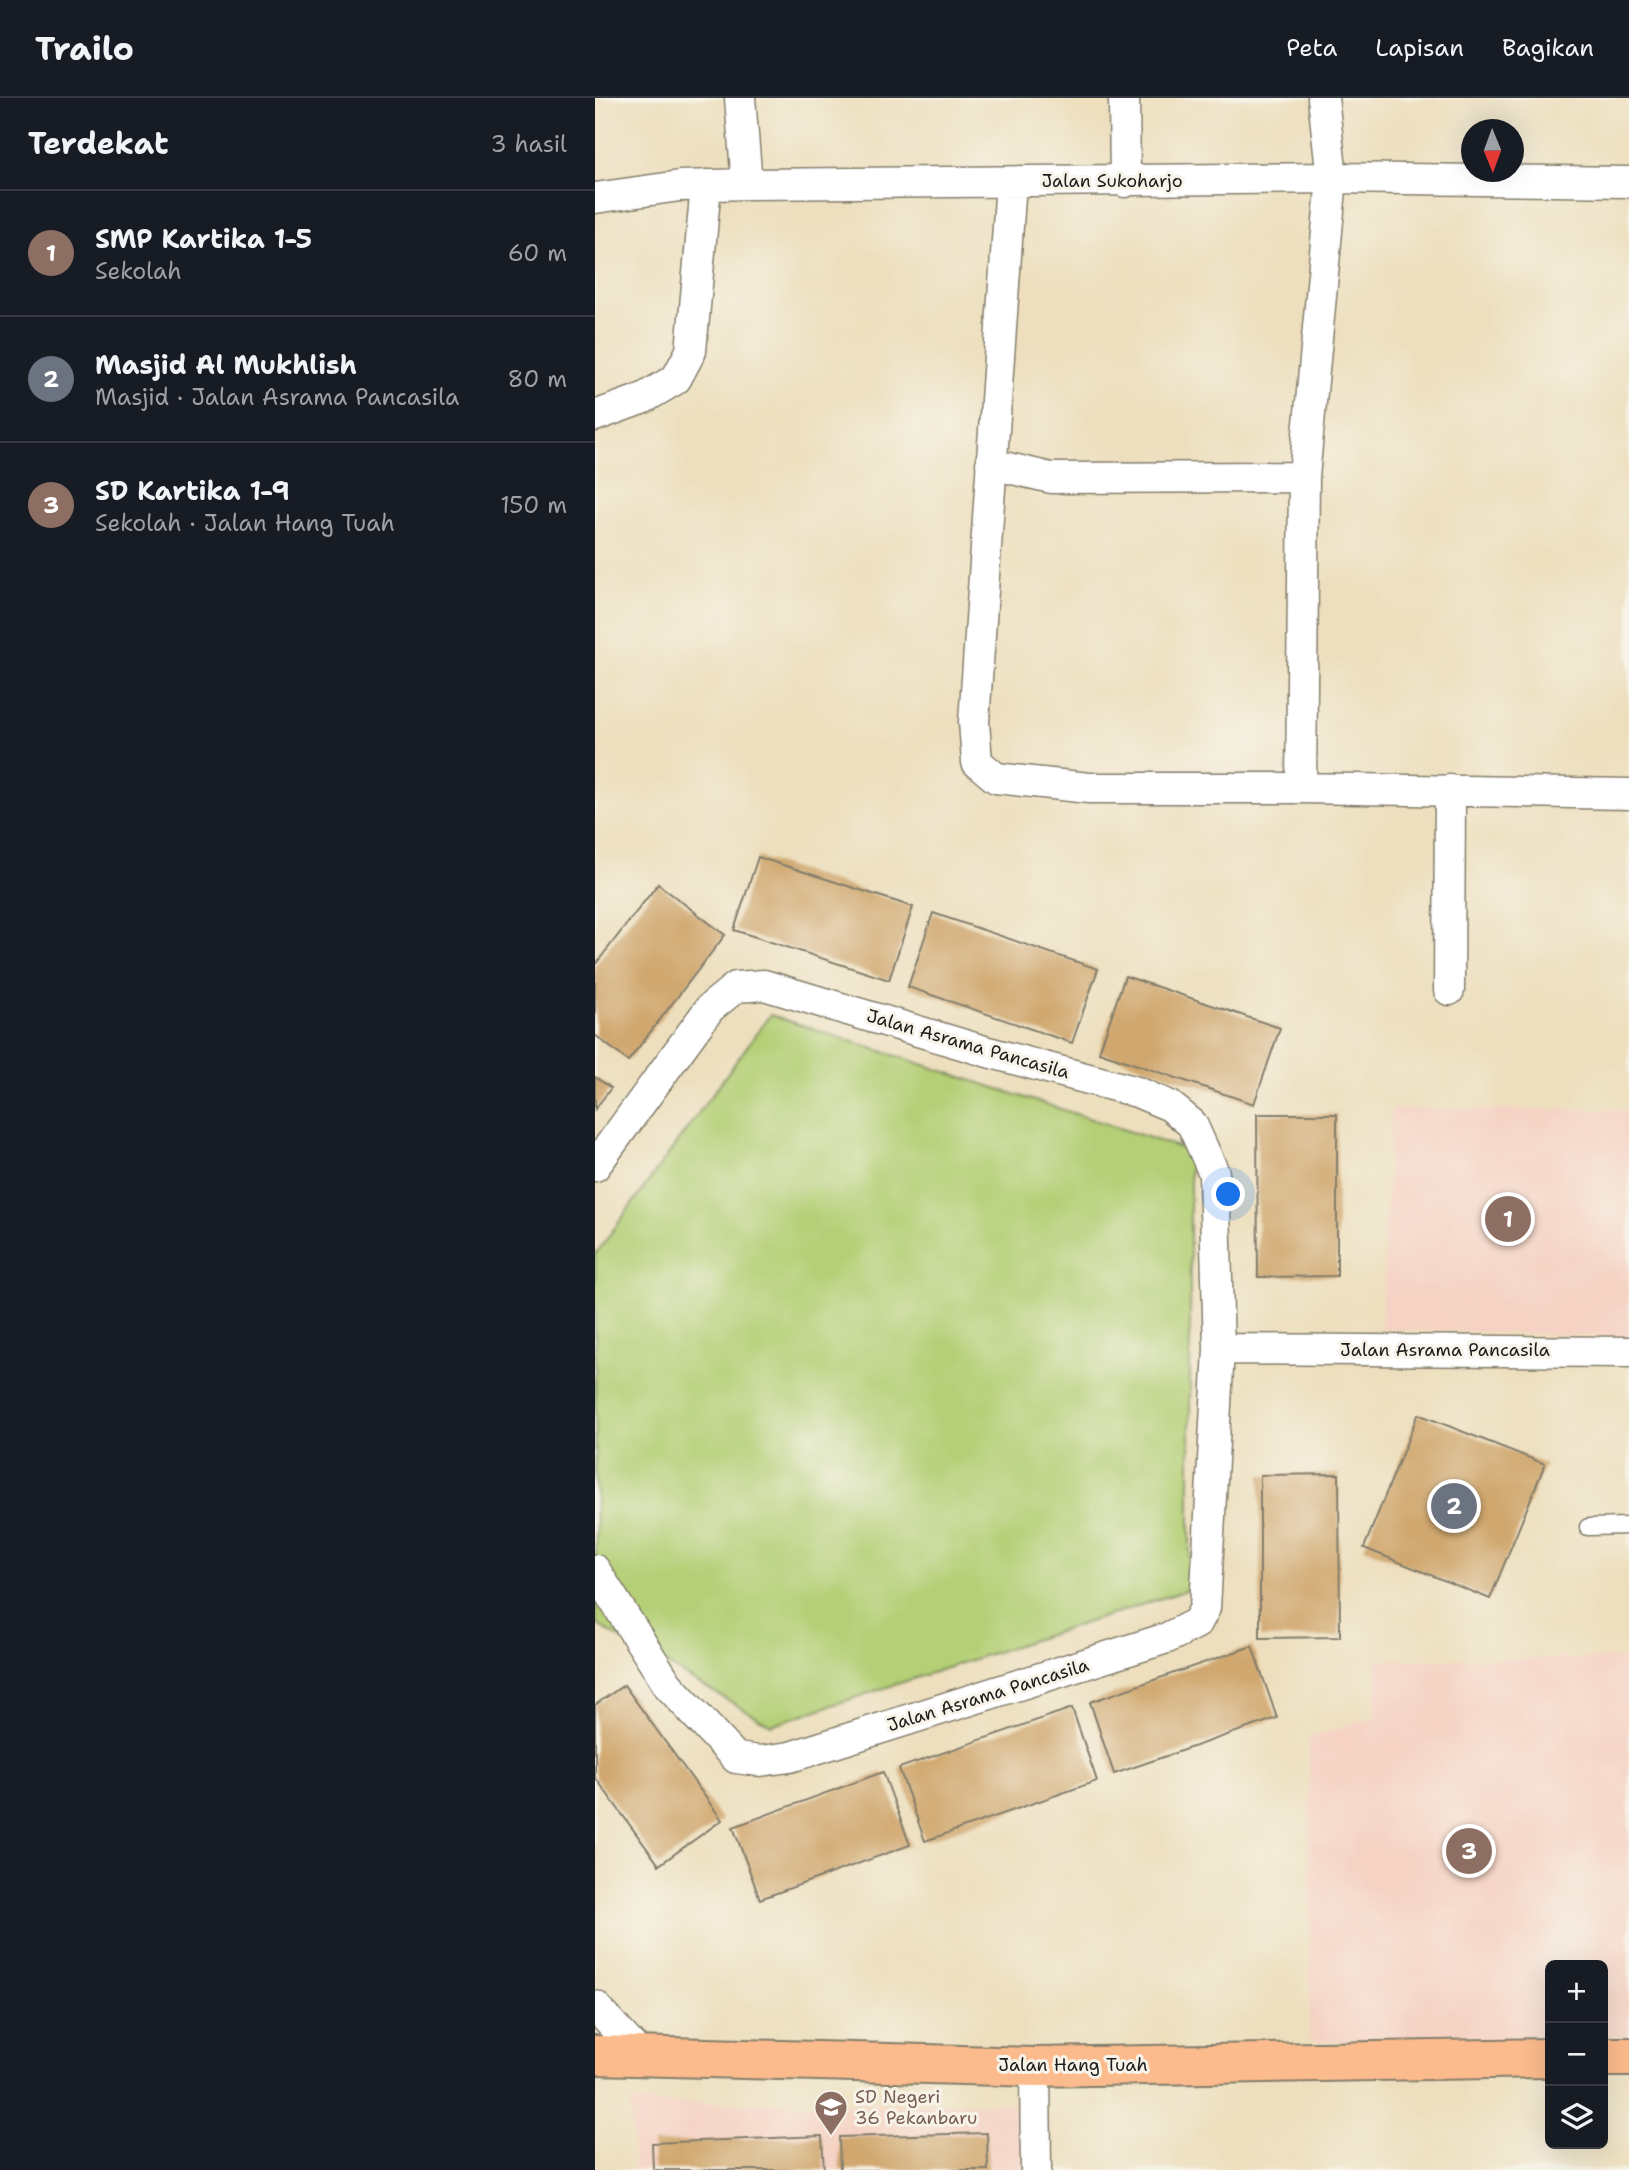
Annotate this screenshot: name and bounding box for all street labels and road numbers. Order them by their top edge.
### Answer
street label: Jalan Sukoharjo [1041,169,1183,193]
street label: Jalan Asrama Pancasila [864,1004,1072,1084]
street label: Jalan Asrama Pancasila [1340,1338,1550,1362]
street label: Jalan Asrama Pancasila [884,1653,1092,1737]
street label: Jalan Hang Tuah [998,2053,1148,2077]

